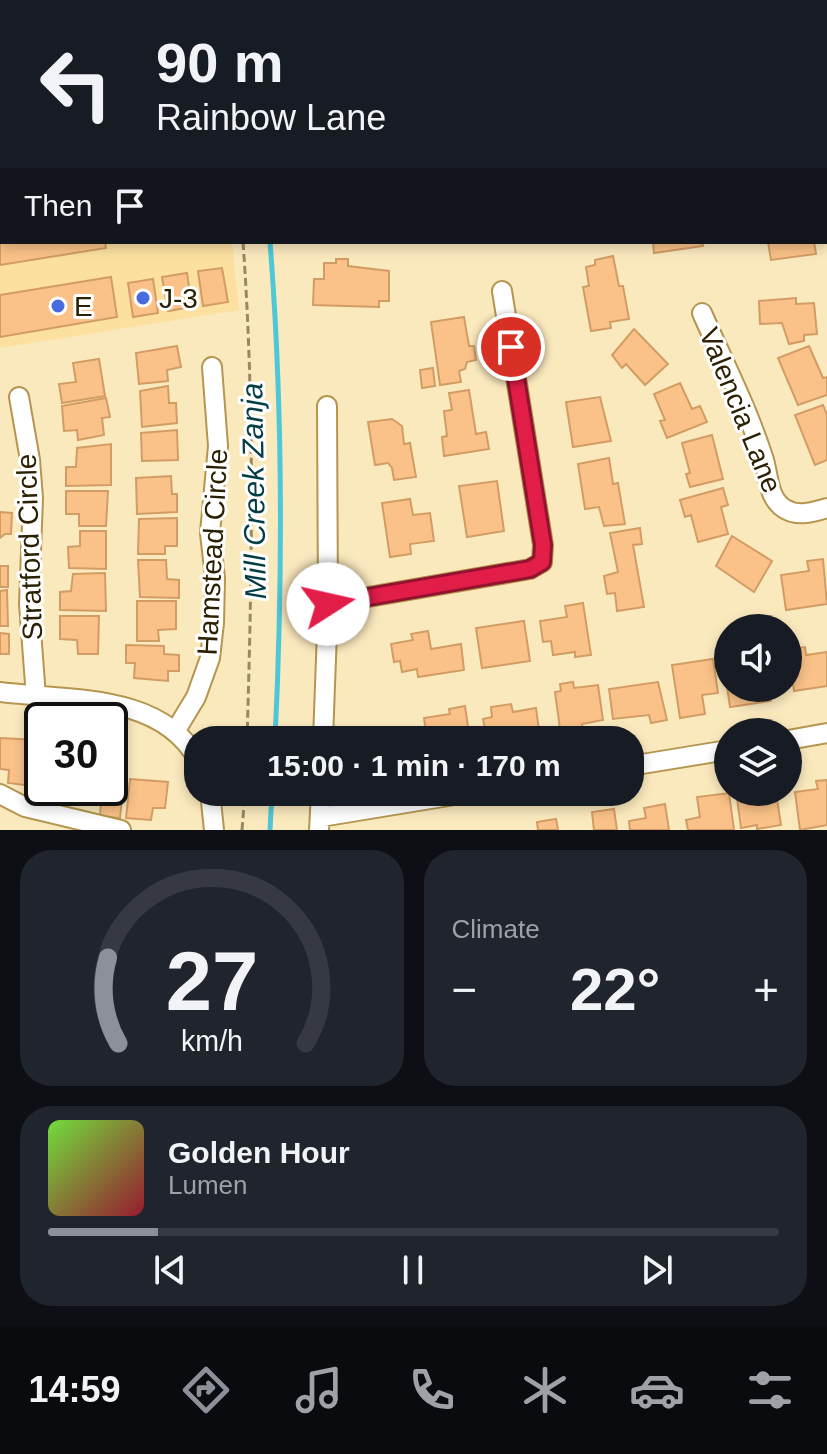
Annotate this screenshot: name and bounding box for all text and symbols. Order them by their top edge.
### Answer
text: 90 m [156,31,284,94]
icon: left [24,32,128,136]
text: Rainbow Lane [156,97,386,138]
icon: arrive [108,184,152,228]
text: Then [24,189,92,222]
place label: J-3 [159,283,198,314]
marker: J-3 [134,289,152,307]
place label: E [74,291,93,322]
marker: E [49,297,67,315]
pin [477,313,545,381]
street label: Valencia Lane [693,323,788,497]
icon: arrive [489,325,533,369]
water label: Mill Creek Zanja [235,382,272,600]
street label: Hamstead Circle [192,448,233,656]
street label: Stratford Circle [11,453,48,641]
position arrow [286,562,370,646]
map controls [714,614,802,806]
button: sound [714,614,802,702]
speed limit sign: 30 [24,702,128,806]
button: layers [714,718,802,806]
text: 15:00 · 1 min · 170 m [267,749,561,782]
text: Climate [452,914,540,944]
text: 27 [165,935,258,1028]
text: 22° [570,956,661,1023]
text: − [452,965,477,1014]
text: + [753,965,779,1014]
text: km/h [181,1025,243,1057]
text: Golden Hour [168,1136,350,1169]
text: Lumen [168,1170,248,1200]
icon: previous [148,1248,192,1292]
icon: pause [391,1248,435,1292]
icon: next [635,1248,679,1292]
icon: directions [178,1362,234,1418]
icon: music [291,1362,347,1418]
icon: phone [404,1362,460,1418]
icon: climate [517,1362,573,1418]
icon: car [629,1362,685,1418]
icon: filters [742,1362,798,1418]
text: 14:59 [28,1369,121,1410]

